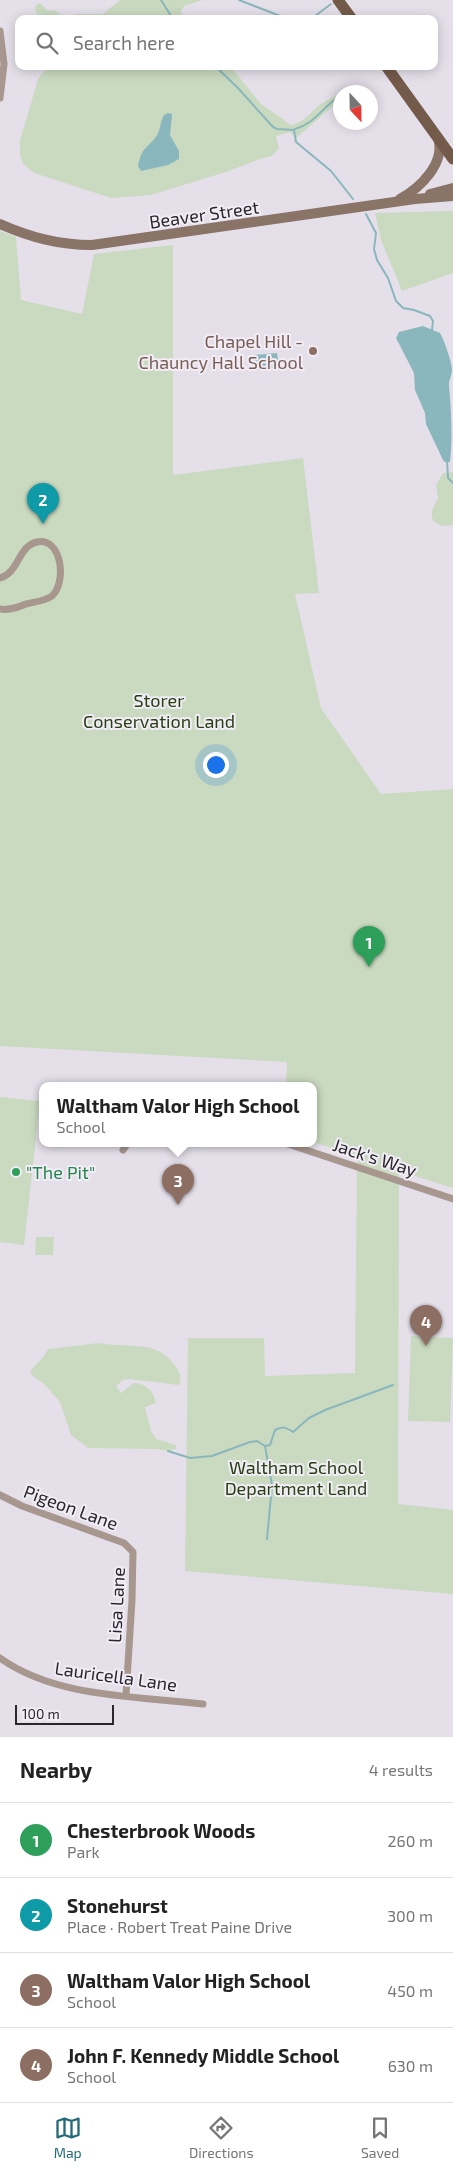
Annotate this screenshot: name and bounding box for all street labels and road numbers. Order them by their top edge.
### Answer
street label: Beaver Street [148,195,260,233]
street label: Jack's Way [330,1133,420,1181]
street label: Pigeon Lane [21,1480,121,1534]
street label: Lisa Lane [103,1566,129,1644]
street label: Lauricella Lane [53,1657,179,1695]

